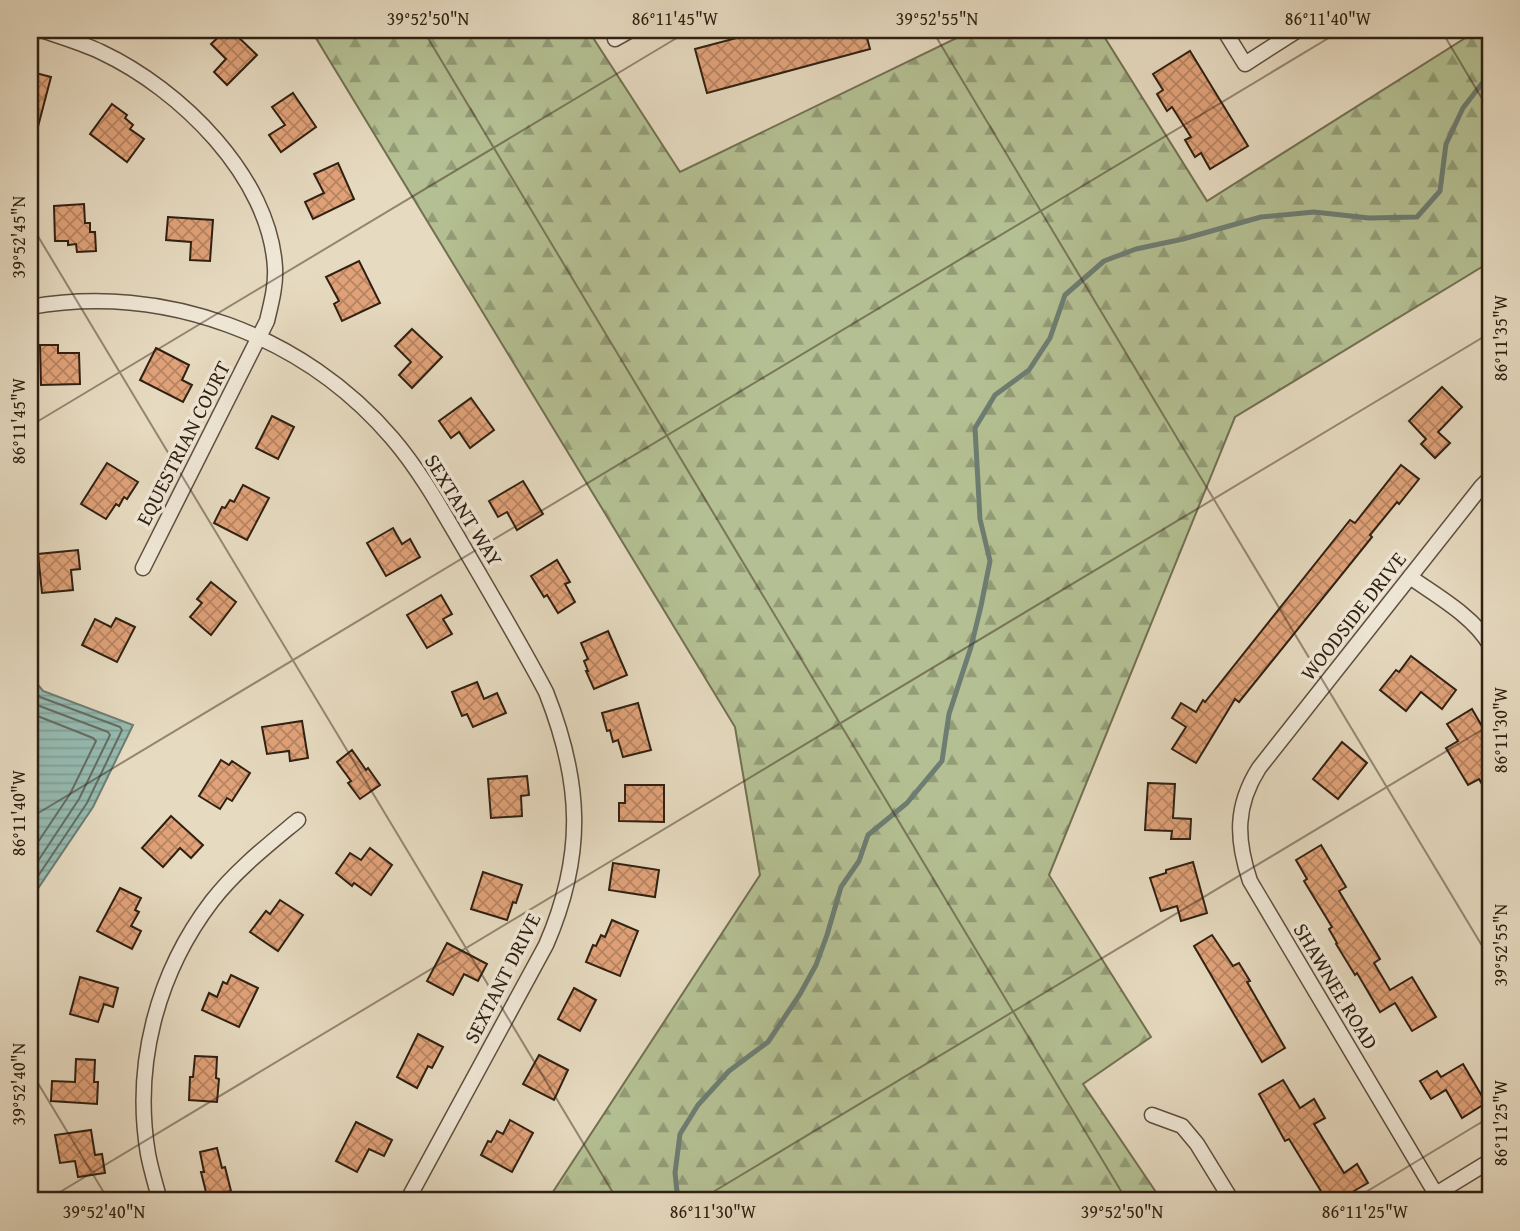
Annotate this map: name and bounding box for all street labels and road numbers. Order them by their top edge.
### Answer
street label: EQUESTRIAN COURT [128,355,238,531]
street label: SEXTANT WAY [417,448,511,572]
street label: WOODSIDE DRIVE [1293,545,1413,687]
street label: SEXTANT DRIVE [456,907,548,1049]
street label: SHAWNEE ROAD [1286,917,1386,1055]

